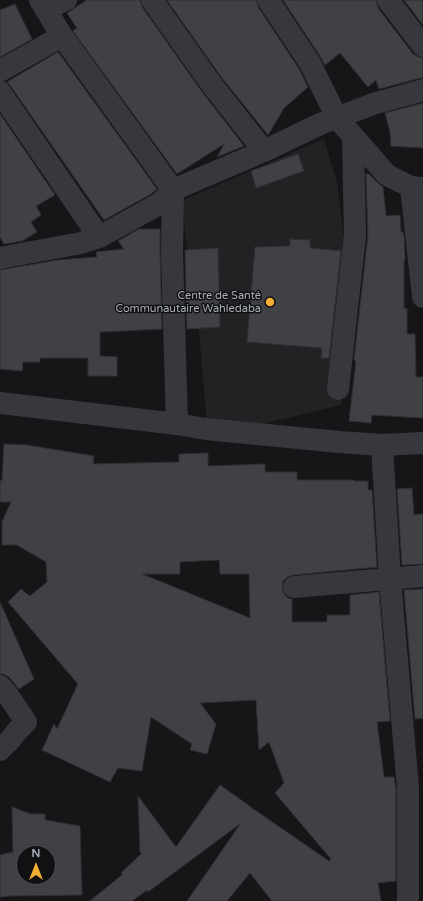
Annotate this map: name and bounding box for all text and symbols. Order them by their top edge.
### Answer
place label: Centre de Santé Communautaire Wahledaba [115,289,261,315]
marker: Centre de Santé Communautaire Wahledaba [264,296,276,308]
north arrow [16,845,56,885]
text: N [32,847,40,860]

